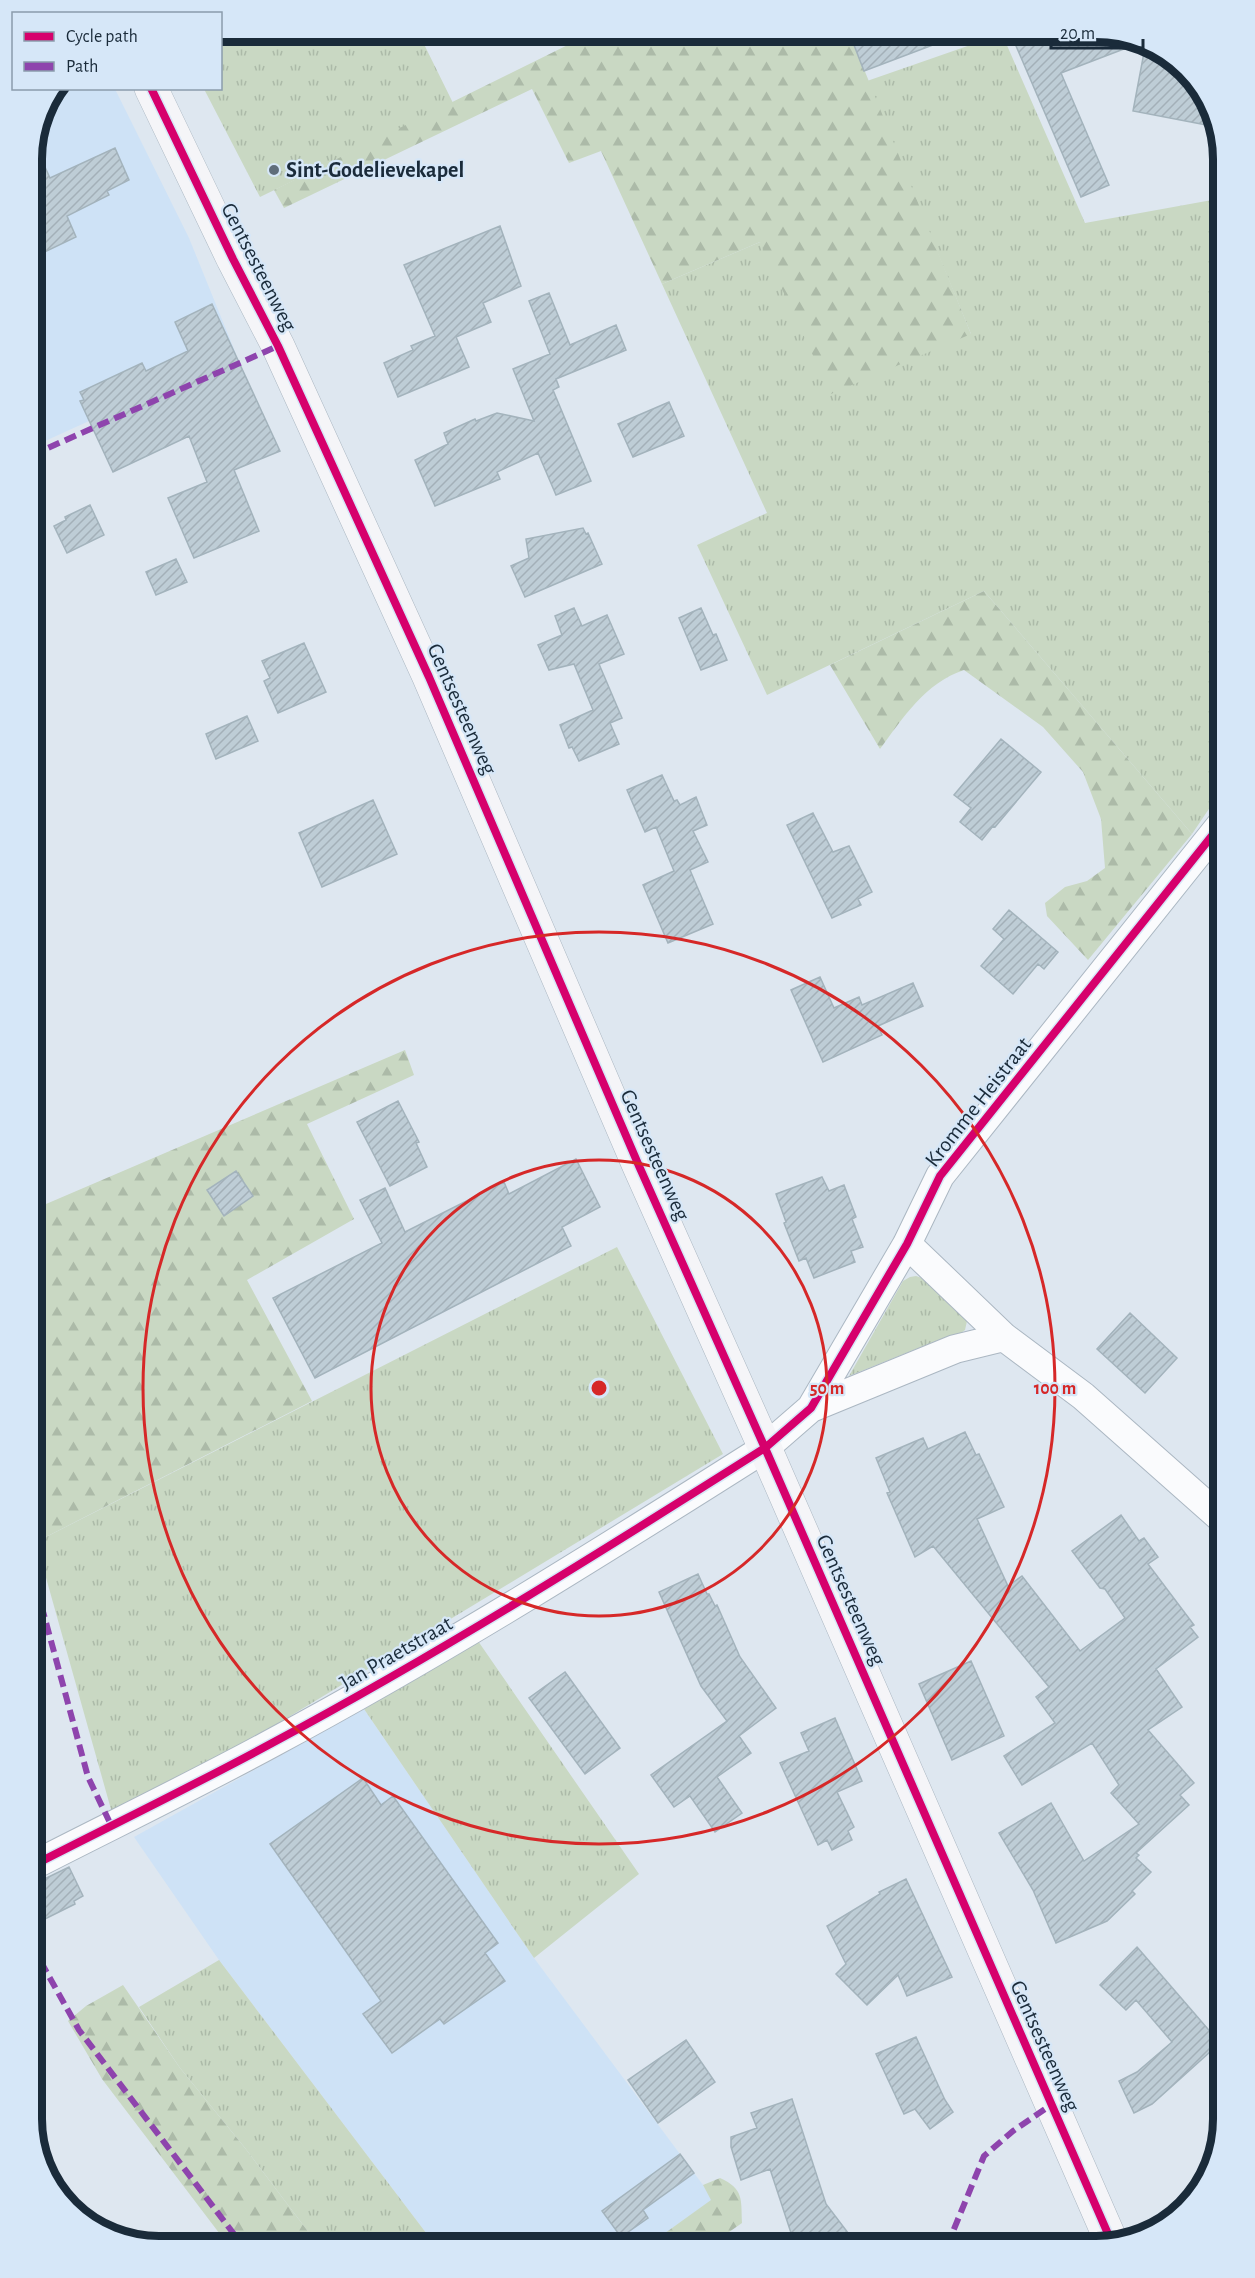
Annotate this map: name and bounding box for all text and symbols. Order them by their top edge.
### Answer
legend [12,12,222,90]
scale bar [1051,12,1142,50]
text: 20 m [1060,25,1095,43]
text: Cycle path [66,28,138,46]
text: Path [66,58,98,76]
place label: Sint-Godelievekapel [286,159,464,181]
marker: Sint-Godelievekapel [267,163,281,177]
street label: Gentsesteenweg [217,199,301,335]
street label: Gentsesteenweg [423,640,501,778]
street label: Kromme Heistraat [921,1033,1035,1171]
street label: Gentsesteenweg [616,1086,694,1224]
centre of rings [589,1378,609,1398]
text: 50 m [810,1380,844,1398]
text: 100 m [1034,1380,1076,1398]
street label: Gentsesteenweg [812,1531,890,1669]
street label: Jan Praetstraat [336,1612,456,1694]
street label: Gentsesteenweg [1006,1977,1084,2115]

